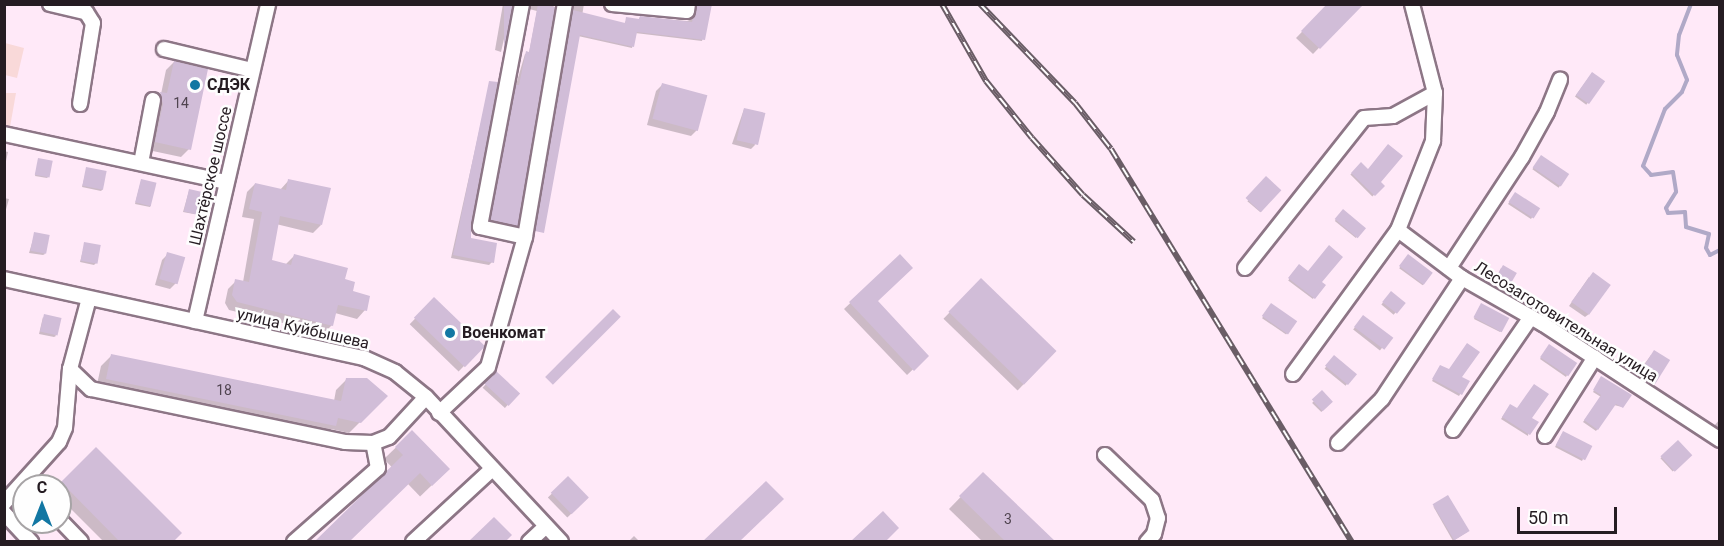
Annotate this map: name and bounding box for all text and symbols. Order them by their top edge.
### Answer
place label: СДЭК [207,75,250,95]
marker: СДЭК [188,78,202,92]
house number: 14 [173,95,189,111]
street label: Шахтёрское шоссе [186,105,236,247]
street label: Лесозаготовительная улица [1471,258,1661,386]
street label: улица Куйбышева [235,304,371,354]
place label: Военкомат [462,323,545,343]
marker: Военкомат [443,326,457,340]
house number: 18 [216,382,232,398]
north arrow [12,474,72,534]
text: С [37,478,47,497]
scale bar [1520,495,1620,533]
text: 50 m [1528,507,1568,528]
house number: 3 [1004,511,1012,527]

